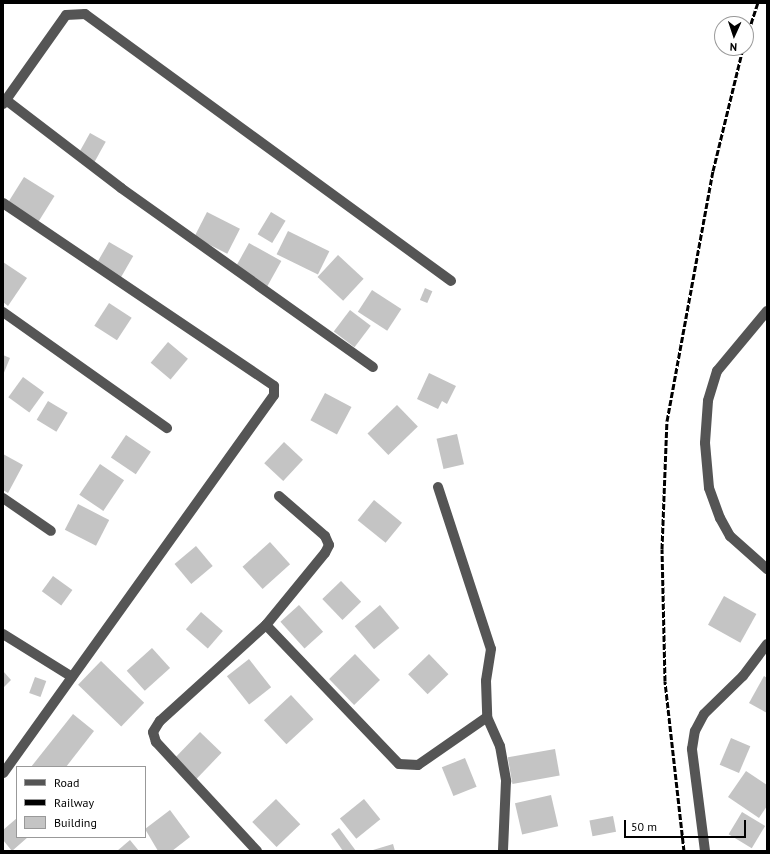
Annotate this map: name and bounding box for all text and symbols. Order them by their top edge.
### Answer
north arrow [714,16,754,56]
text: N [729,40,737,54]
legend [16,766,146,838]
text: Road [54,775,79,790]
text: Railway [54,795,94,810]
scale bar [626,812,748,838]
text: Building [54,815,97,830]
text: 50 m [631,819,657,834]

